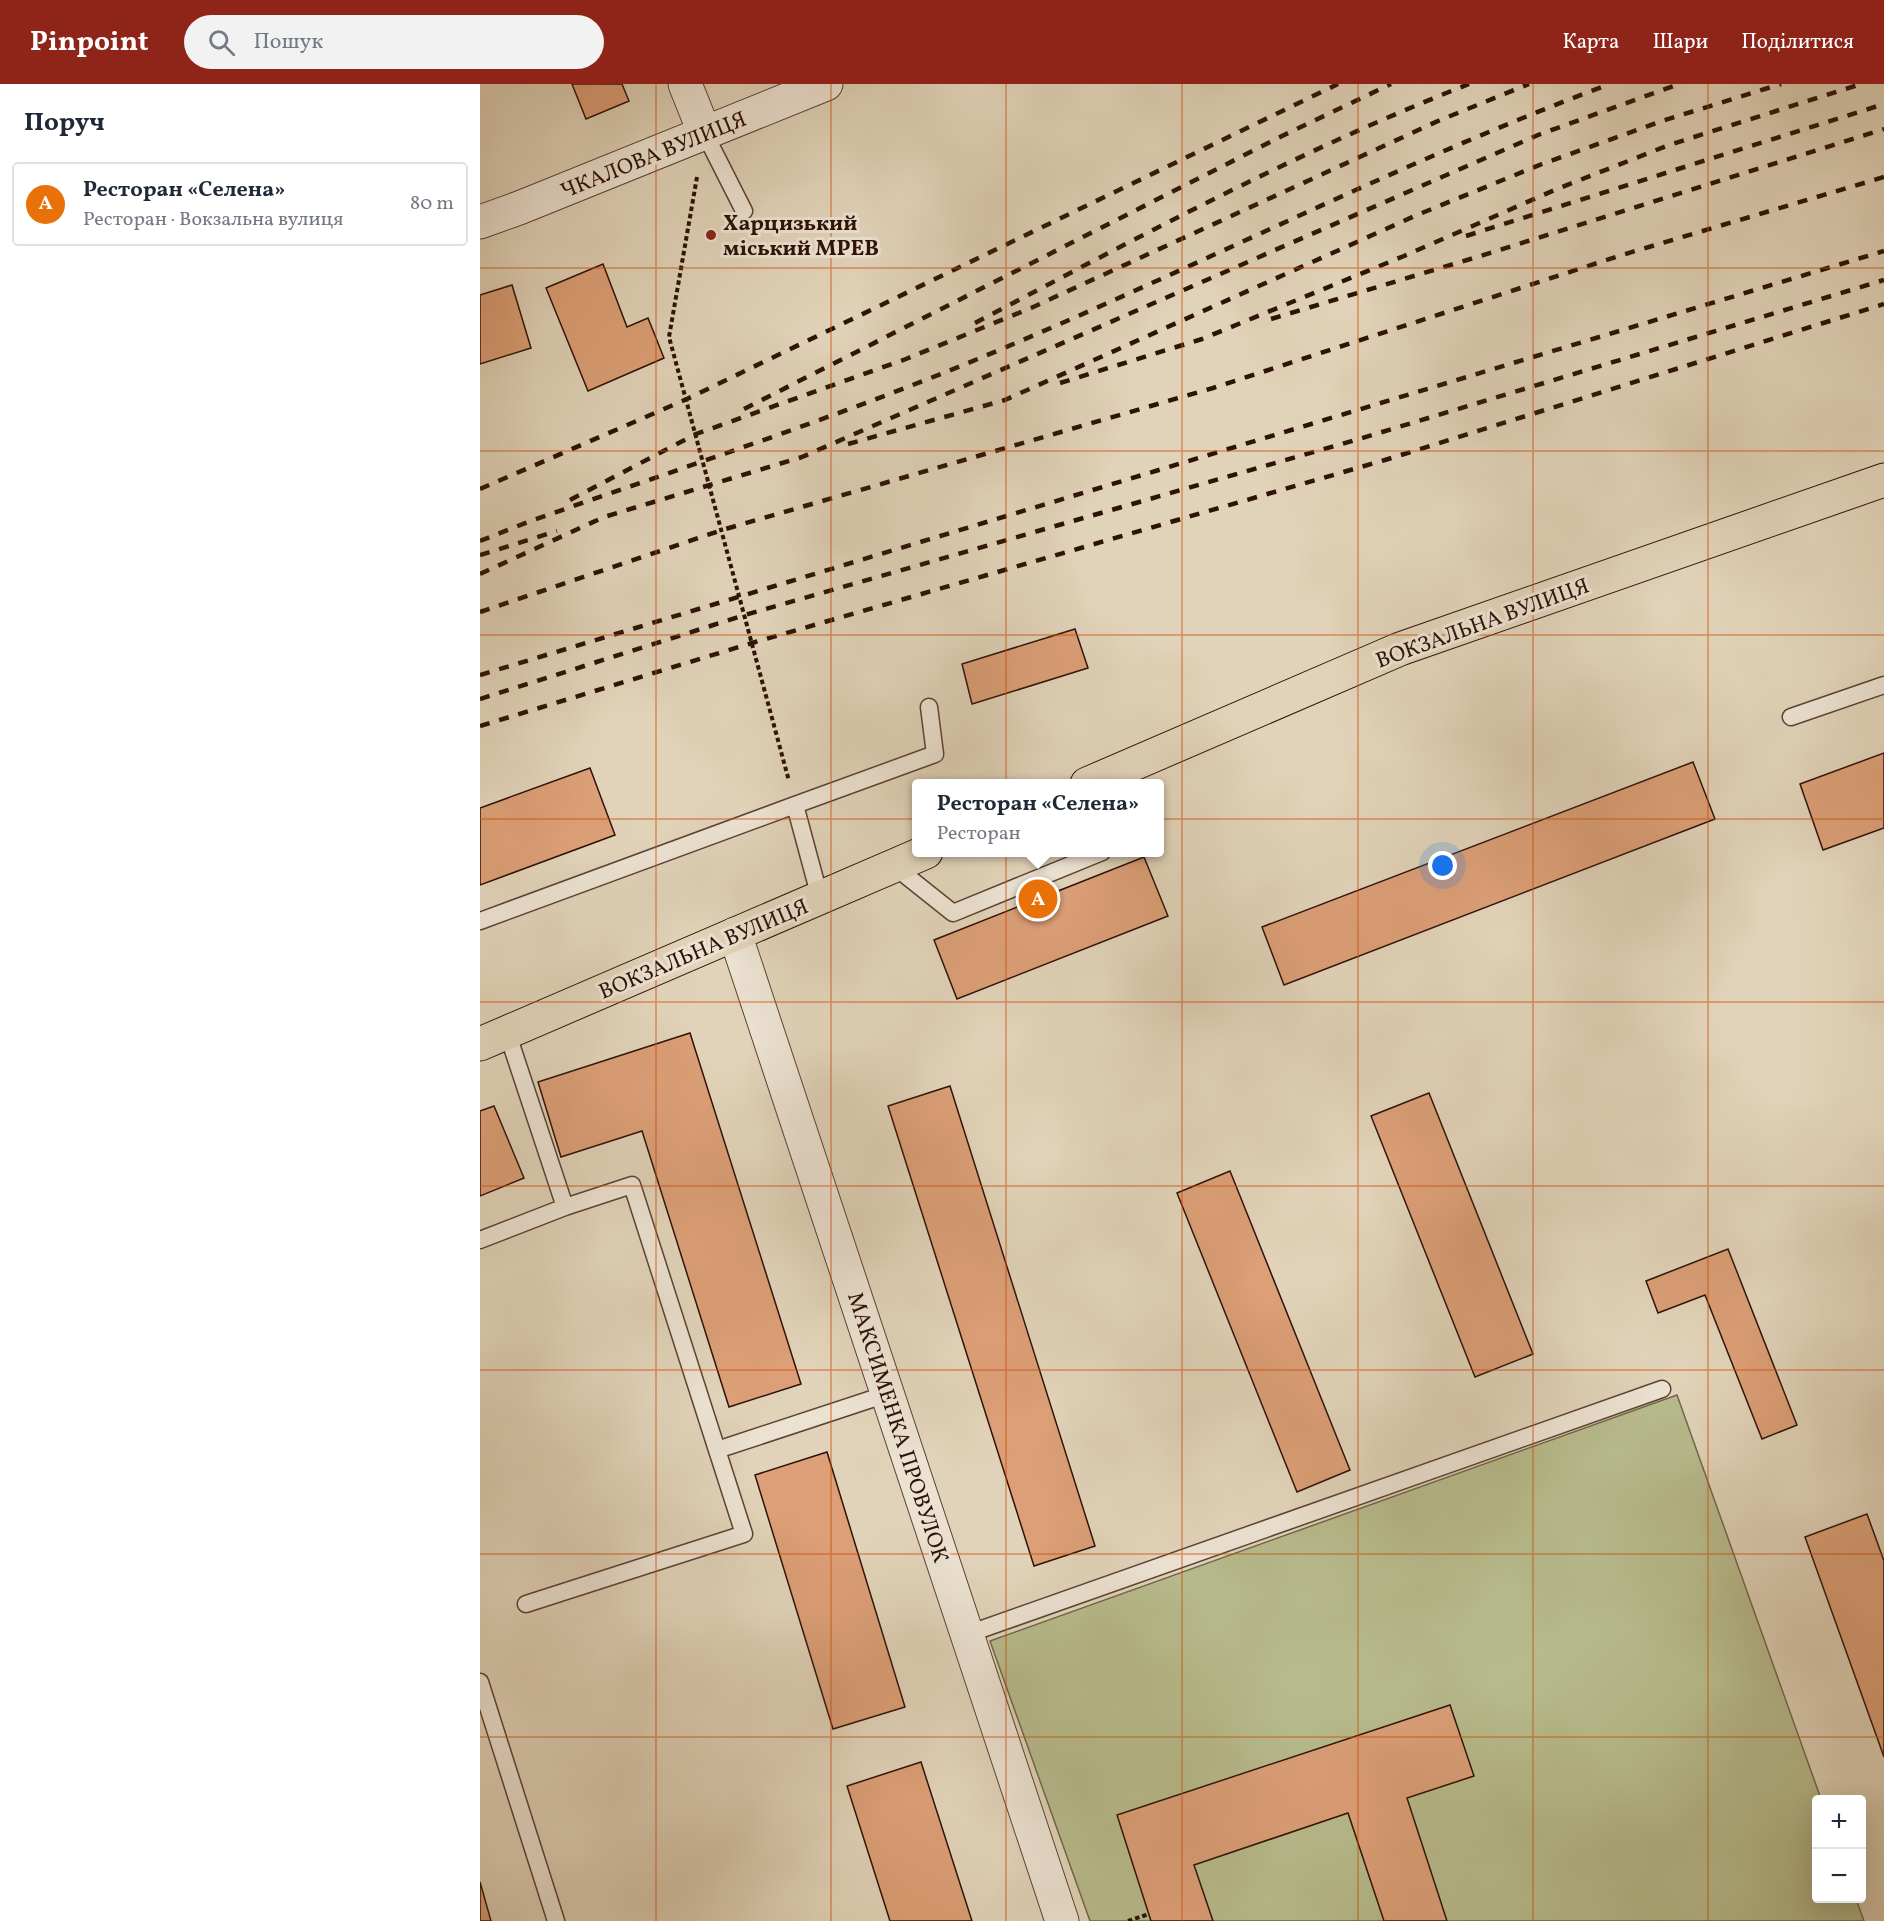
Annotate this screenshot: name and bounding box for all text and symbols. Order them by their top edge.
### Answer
search box [184,15,604,69]
text: Pinpoint [30,23,148,62]
icon: search [205,26,238,59]
text: Пошук [253,27,323,58]
text: Карта [1562,28,1619,57]
text: Шари [1652,28,1708,57]
text: Поділитися [1741,28,1854,57]
text: Поруч [24,105,105,141]
street label: ЧКАЛОВА ВУЛИЦЯ [556,105,752,208]
text: Ресторан «Селена» [83,175,285,206]
text: A [38,190,53,218]
text: 80 m [410,190,454,218]
text: Ресторан · Вокзальна вулиця [83,206,344,234]
place label: Харцизький міський МРЕВ [723,209,879,265]
marker: Харцизький міський МРЕВ [704,228,718,242]
street label: ВОКЗАЛЬНА ВУЛИЦЯ [1372,571,1594,677]
popup [912,779,1164,857]
text: Ресторан «Селена» [937,789,1139,820]
text: Ресторан [937,820,1021,848]
your location [1428,851,1457,880]
pin: A [1018,876,1058,922]
street label: ВОКЗАЛЬНА ВУЛИЦЯ [594,892,814,1009]
street label: МАКСИМЕНКА ПРОВУЛОК [838,1288,955,1567]
map controls [1812,1795,1866,1903]
button: + [1812,1795,1866,1849]
button: − [1812,1849,1866,1903]

